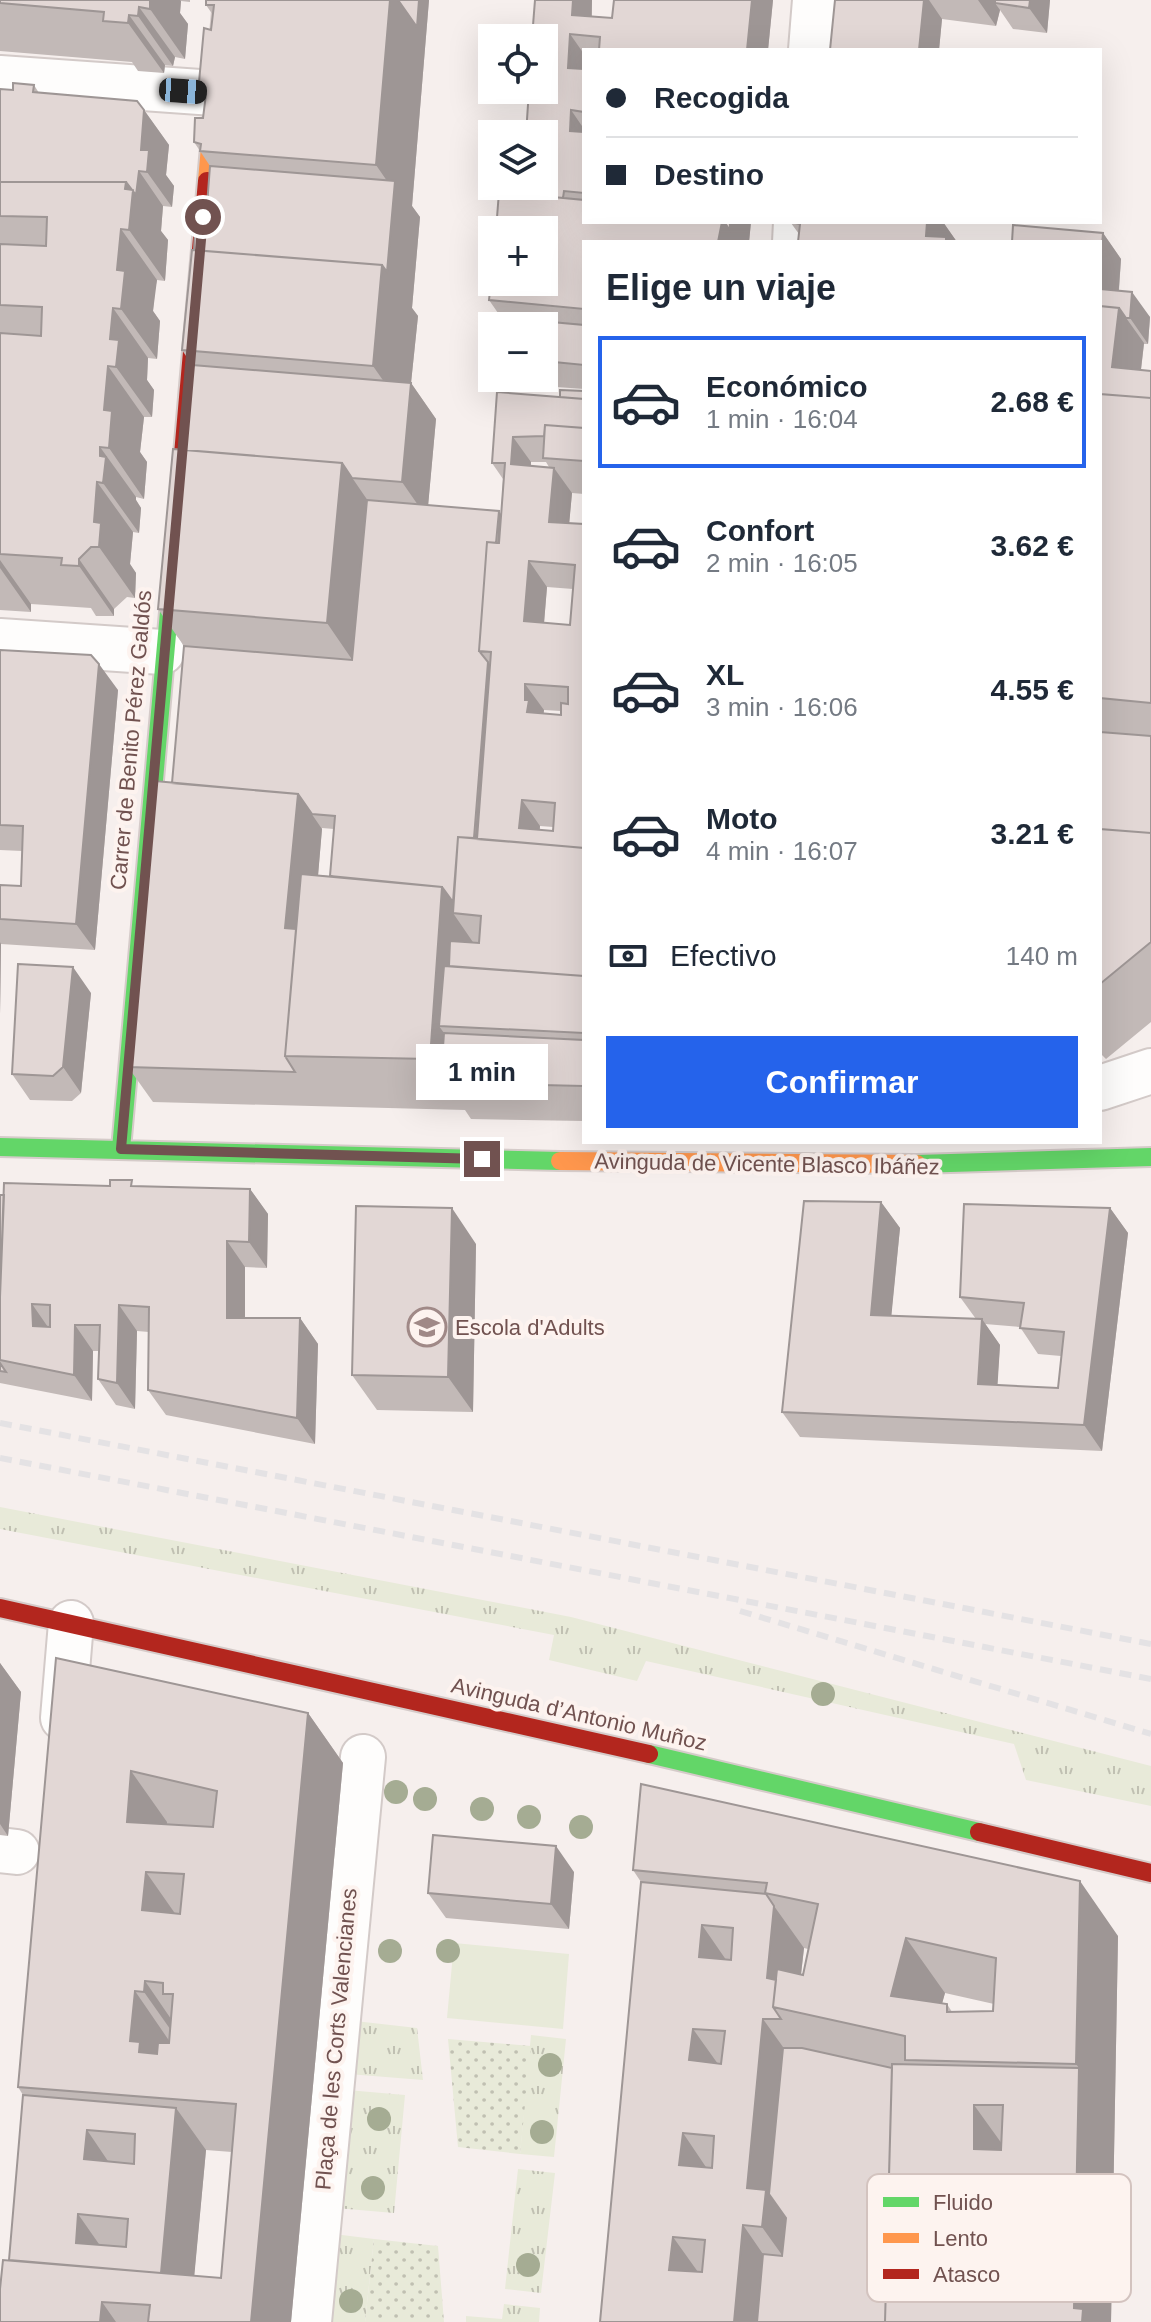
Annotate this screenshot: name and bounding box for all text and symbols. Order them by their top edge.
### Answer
map controls [478,24,558,392]
button: locate [478,24,558,104]
car [158,77,208,105]
text: Recogida [654,81,789,114]
button: layers [478,120,558,200]
text: Destino [654,158,764,191]
route start [185,199,221,235]
button: + [478,216,558,296]
text: Elige un viaje [606,267,836,308]
button: − [478,312,558,392]
icon: car [610,366,682,438]
text: Económico [706,370,868,403]
text: 2.68 € [991,385,1074,418]
text: 1 min · 16:04 [706,404,858,434]
icon: car [610,510,682,582]
text: Confort [706,514,814,547]
text: 3.62 € [991,529,1074,562]
text: 2 min · 16:05 [706,548,858,578]
street label: Carrer de Benito Pérez Galdós [105,589,157,891]
icon: car [610,654,682,726]
text: XL [706,658,744,691]
text: 4.55 € [991,673,1074,706]
text: 3 min · 16:06 [706,692,858,722]
icon: car [610,798,682,870]
text: Moto [706,802,778,835]
text: 3.21 € [991,817,1074,850]
text: 4 min · 16:07 [706,836,858,866]
icon: cash [606,934,650,978]
text: Efectivo [670,939,777,972]
text: 140 m [1006,941,1078,971]
button: Confirmar [606,1036,1078,1128]
callout: 1 min [416,1043,548,1099]
text: 1 min [448,1057,516,1087]
route end [464,1141,500,1177]
street label: Avinguda de Vicente Blasco Ibáñez [594,1148,940,1180]
school or university icon: Escola d'Adults [406,1306,448,1348]
place label: Escola d'Adults [455,1315,605,1340]
street label: Avinguda d’Antonio Muñoz [449,1672,709,1756]
street label: Plaça de les Corts Valencianes [310,1887,362,2191]
legend [867,2174,1131,2302]
text: Fluido [933,2190,993,2215]
text: Lento [933,2226,988,2251]
text: Atasco [933,2262,1000,2287]

